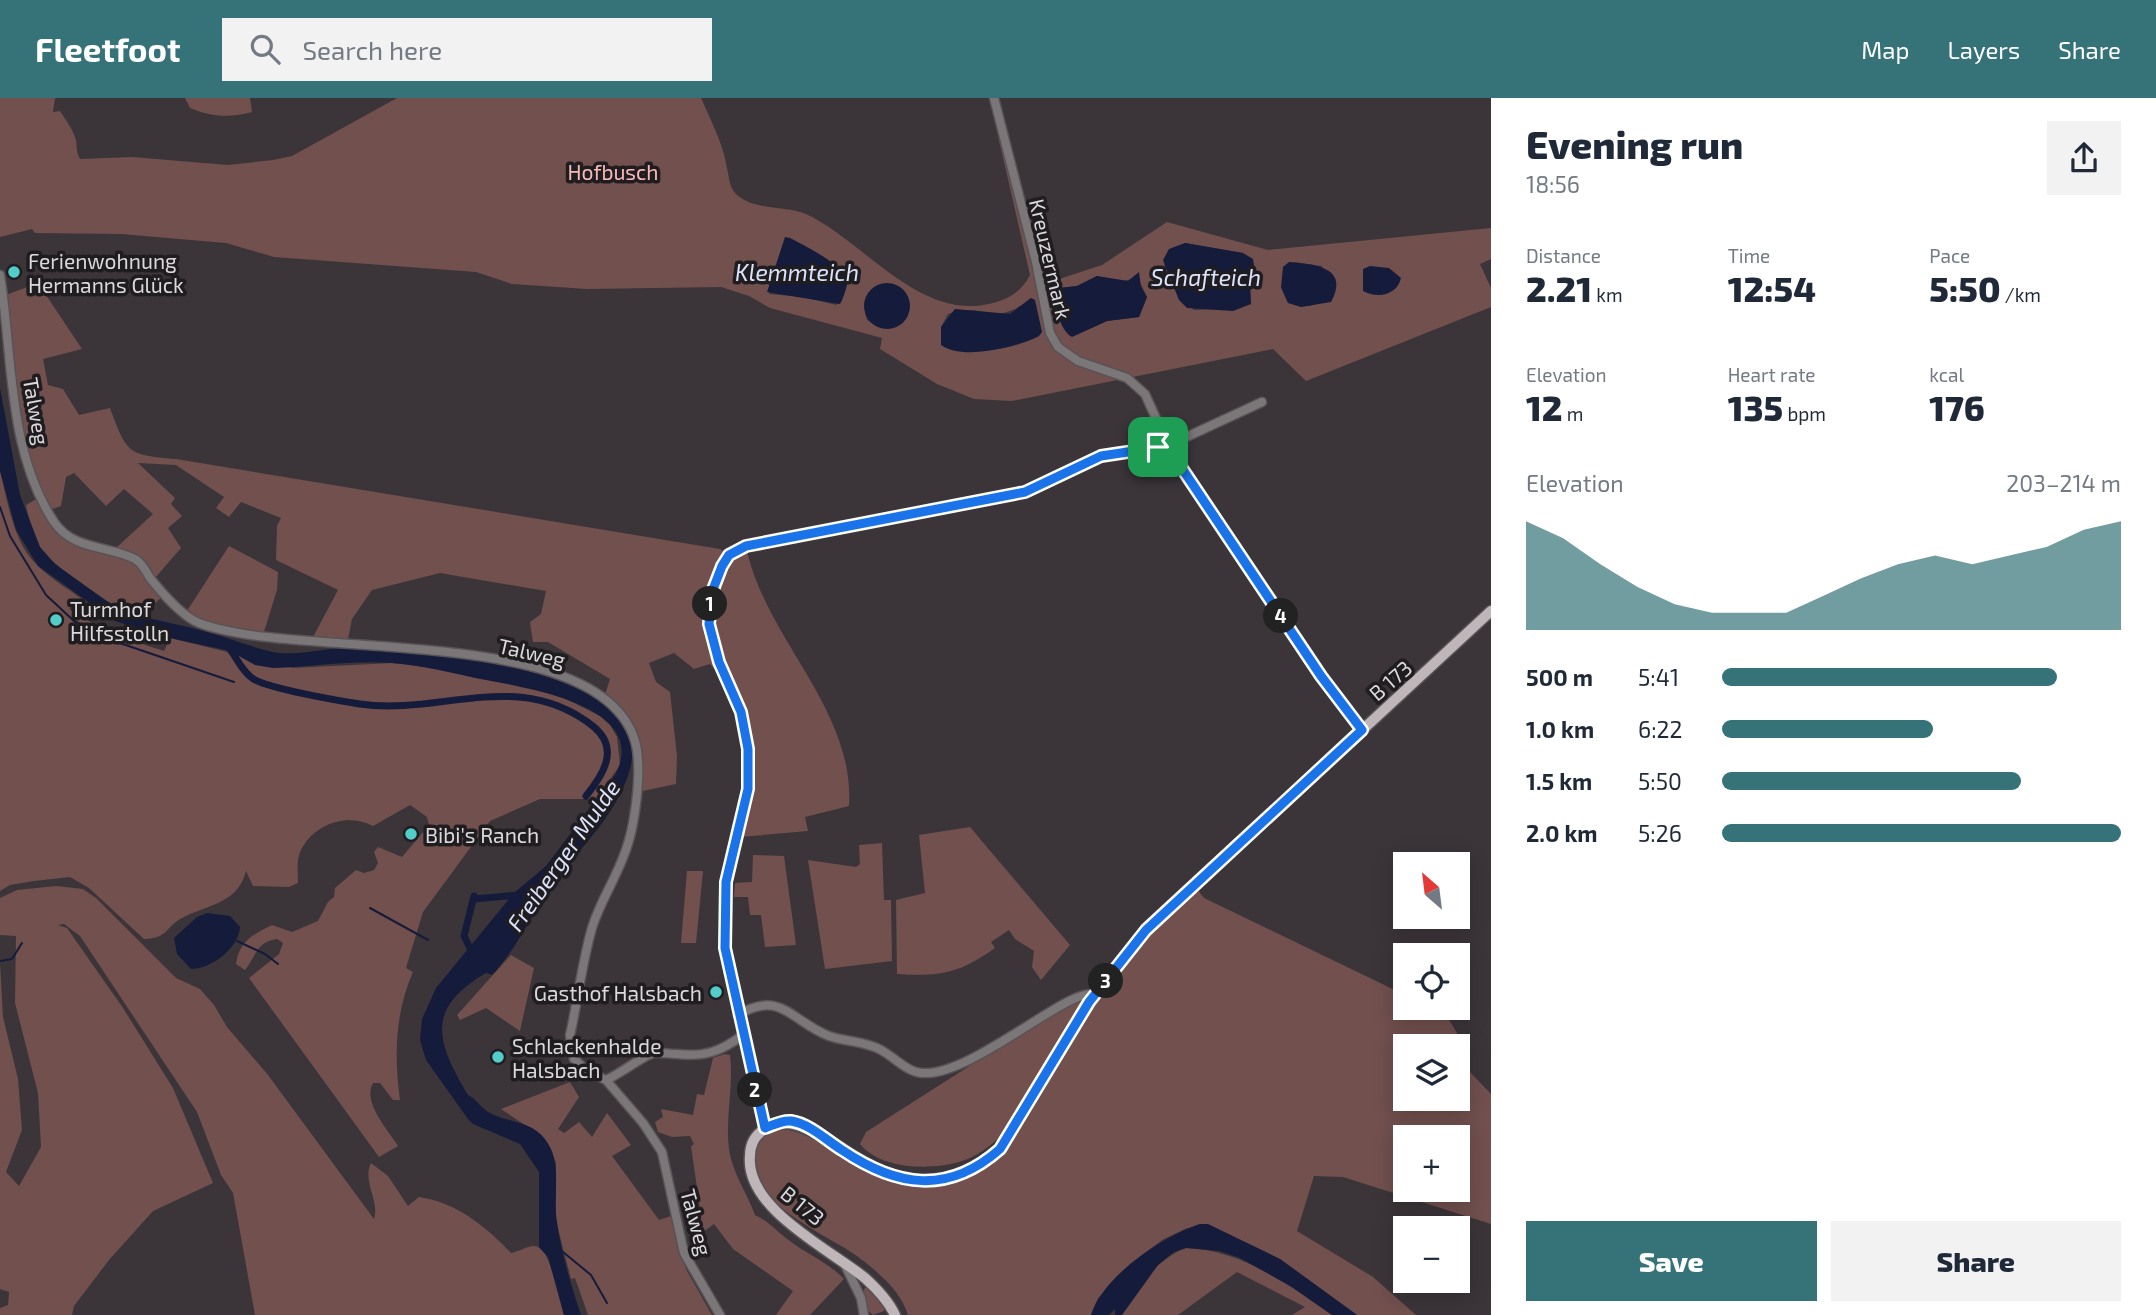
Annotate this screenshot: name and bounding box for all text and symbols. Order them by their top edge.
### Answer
search box [222,18,712,81]
text: Fleetfoot [35,29,180,69]
icon: search [246,30,284,68]
text: Search here [302,34,442,65]
text: Map [1861,35,1909,64]
text: Layers [1947,35,2020,64]
text: Share [2058,35,2121,64]
text: Evening run [1526,121,1743,167]
button: share [2047,121,2121,195]
park label: Hofbusch [568,159,659,184]
text: 18:56 [1526,170,1580,198]
street label: Kreuzermark [1025,196,1077,322]
text: Distance [1526,244,1601,267]
text: Time [1728,244,1770,267]
text: Pace [1929,244,1970,267]
place label: Ferienwohnung Hermanns Glück [28,248,184,297]
water label: Klemmteich [735,258,859,286]
water label: Schafteich [1151,263,1261,291]
marker: Ferienwohnung Hermanns Glück [6,264,22,280]
text: 2.21 [1526,267,1592,309]
text: 12:54 [1728,267,1816,309]
text: 5:50 [1929,267,2001,309]
text: km [1592,283,1623,306]
text: /km [2001,283,2041,306]
text: Elevation [1526,363,1607,386]
text: Heart rate [1728,363,1816,386]
text: kcal [1929,363,1964,386]
street label: Talweg [19,375,55,447]
text: 12 [1526,386,1562,428]
text: 135 [1728,386,1783,428]
text: 176 [1929,386,1985,428]
text: m [1562,402,1583,425]
text: bpm [1783,402,1826,425]
pin [1128,417,1188,477]
icon: arrive [1139,428,1177,466]
text: Elevation [1526,469,1624,497]
text: 203–214 m [2006,469,2121,497]
pin: 1 [692,587,728,622]
text: 1 [705,592,714,615]
place label: Turmhof Hilfsstolln [70,596,169,645]
pin: 4 [1264,598,1298,634]
text: 4 [1274,604,1287,627]
marker: Turmhof Hilfsstolln [48,612,64,628]
street label: Talweg [496,632,568,672]
street label: B 173 [1363,655,1417,705]
text: 500 m [1526,663,1593,691]
text: 5:41 [1638,663,1679,691]
text: 1.0 km [1526,715,1594,743]
text: 6:22 [1638,715,1682,743]
text: 1.5 km [1526,767,1592,795]
text: 5:50 [1638,767,1682,795]
water label: Freiberger Mulde [500,774,626,936]
text: 2.0 km [1526,819,1598,847]
text: 5:26 [1638,819,1682,847]
place label: Bibi's Ranch [425,822,539,847]
marker: Bibi's Ranch [403,826,419,842]
north arrow [1393,852,1470,929]
map controls [1393,852,1470,1293]
button: locate [1393,943,1470,1020]
pin: 3 [1088,964,1124,998]
text: 3 [1100,969,1111,992]
place label: Gasthof Halsbach [534,980,702,1005]
marker: Gasthof Halsbach [708,984,724,1000]
place label: Schlackenhalde Halsbach [512,1033,661,1082]
button: layers [1393,1034,1470,1111]
marker: Schlackenhalde Halsbach [490,1049,506,1065]
pin: 2 [738,1072,772,1108]
text: 2 [749,1078,760,1101]
button: + [1393,1125,1470,1202]
street label: B 173 [776,1180,830,1230]
street label: Talweg [676,1186,718,1258]
button: − [1393,1216,1470,1293]
button: Save [1526,1221,1817,1301]
button: Share [1831,1221,2121,1301]

